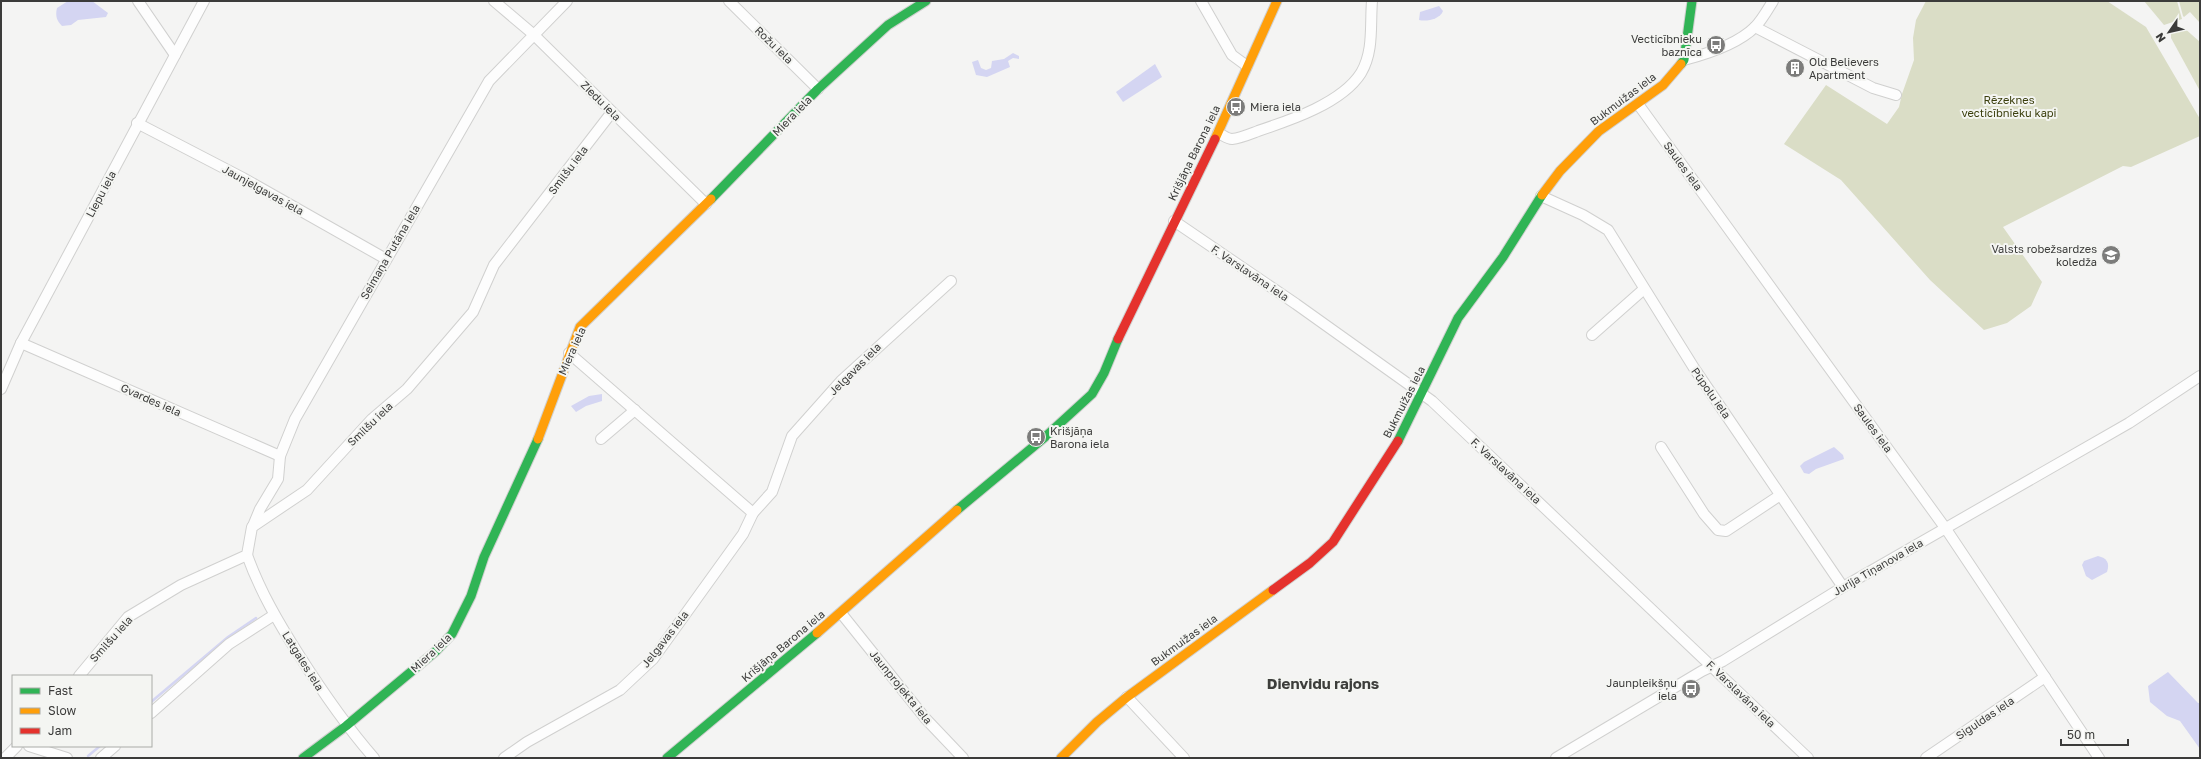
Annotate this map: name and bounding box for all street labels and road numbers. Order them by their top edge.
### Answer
street label: Rožu iela [753,23,796,66]
street label: Bukmuižas iela [1587,70,1658,128]
street label: Ziedu iela [579,78,624,123]
street label: Miera iela [769,93,814,139]
street label: Krišjāņa Barona iela [1165,103,1223,203]
street label: Saules iela [1661,139,1706,193]
street label: Smilšu iela [545,143,590,197]
street label: Jaunjelgavas iela [220,162,306,217]
street label: Liepu iela [83,168,118,219]
street label: Seimaņa Putāna iela [357,202,423,302]
street label: F. Varslavāna iela [1209,242,1292,303]
street label: Miera iela [555,325,588,377]
street label: Jelgavas iela [826,340,883,397]
street label: Bukmuižas iela [1380,364,1427,440]
street label: Pūpolu iela [1689,365,1734,421]
street label: Gvardes iela [119,380,183,419]
street label: Smilšu iela [344,399,395,448]
street label: Saules iela [1851,401,1896,455]
street label: F. Varslavāna iela [1469,435,1544,506]
street label: Jurija Tiņanova iela [1830,536,1926,598]
street label: Krišjāņa Barona iela [738,607,828,685]
street label: Jelgavas iela [638,608,691,670]
street label: Bukmuižas iela [1148,611,1220,668]
street label: Smilšu iela [87,613,135,664]
street label: Latgales iela [280,629,327,693]
street label: Miera iela [408,630,454,675]
street label: Jaunprojekta iela [868,647,935,726]
street label: F. Varslavāna iela [1704,657,1778,730]
street label: Siguldas iela [1953,693,2016,742]

